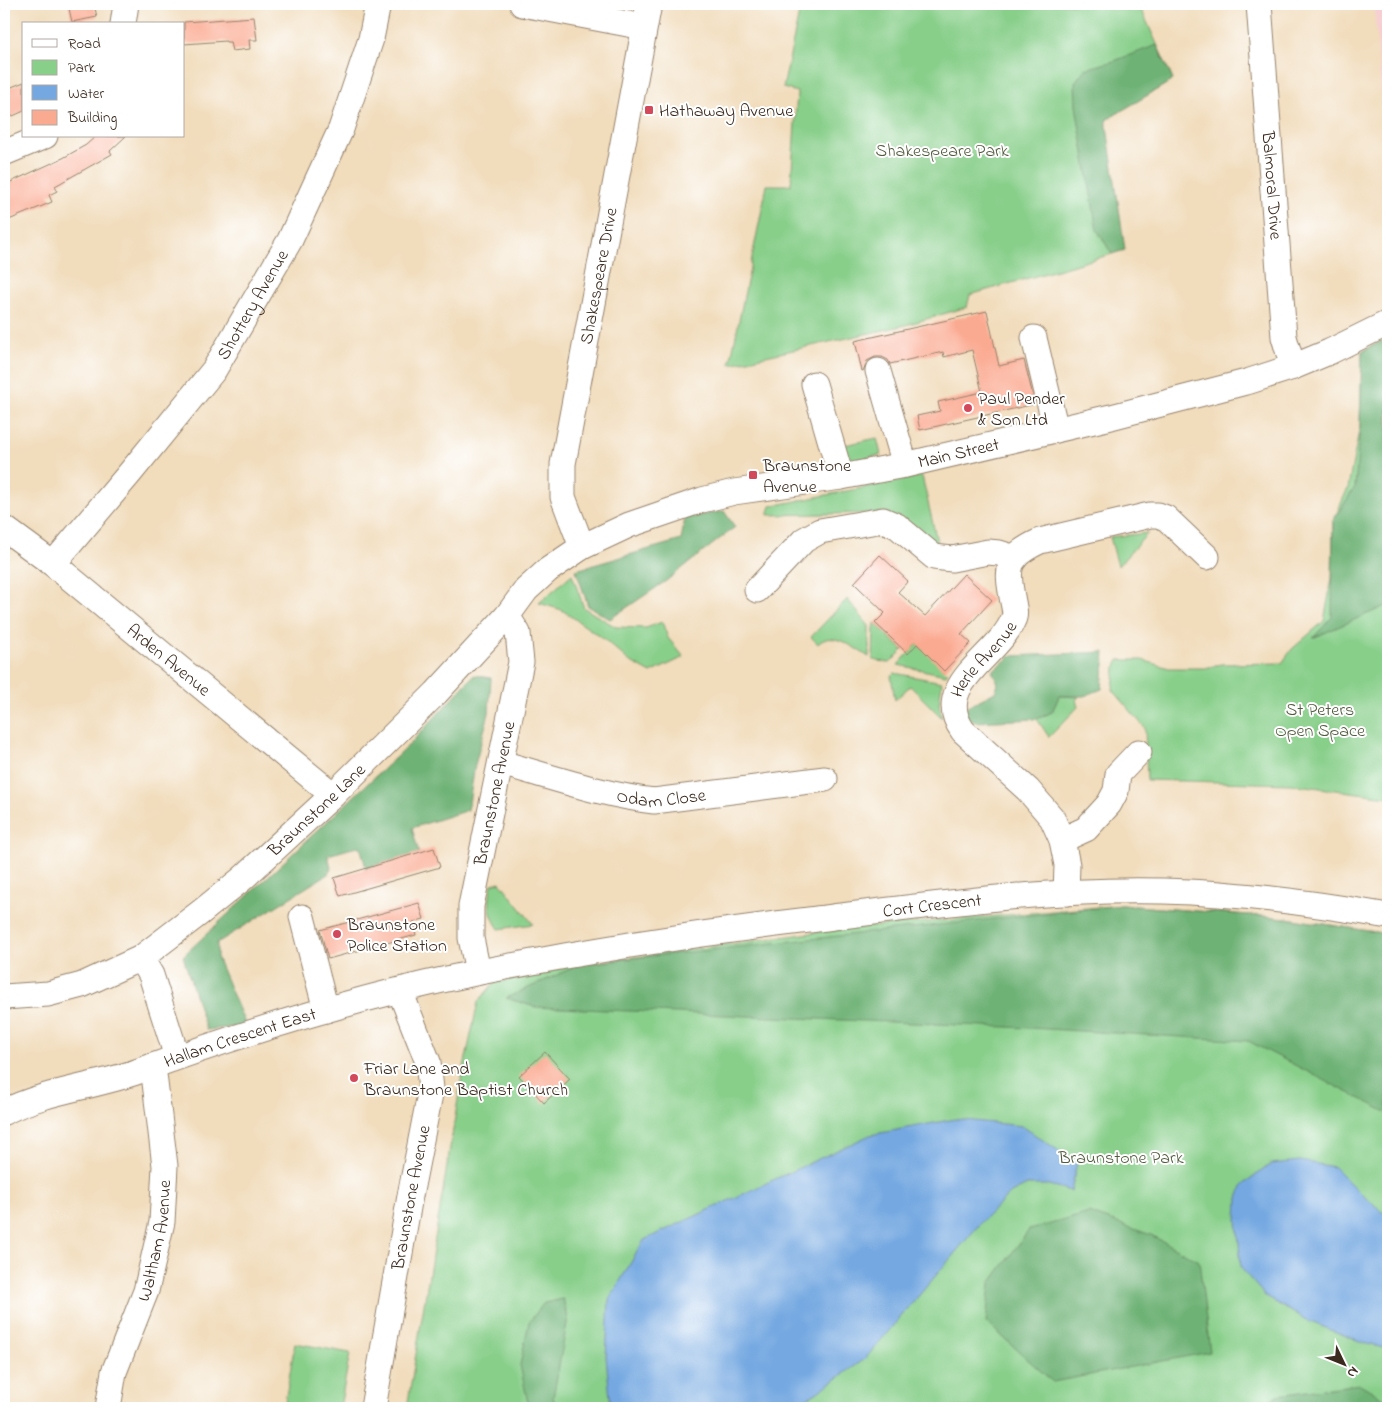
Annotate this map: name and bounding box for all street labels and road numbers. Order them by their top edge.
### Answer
street label: Balmoral Drive [1254,129,1288,242]
street label: Shakespeare Drive [575,205,626,347]
street label: Shottery Avenue [212,245,297,365]
street label: Main Street [916,432,1002,477]
street label: Herle Avenue [945,616,1026,702]
street label: Arden Avenue [120,619,216,704]
street label: Braunstone Avenue [468,718,524,869]
street label: Braunstone Lane [262,758,373,864]
street label: Odam Close [614,783,708,817]
street label: Cort Crescent [882,889,983,926]
street label: Hallam Crescent East [161,1002,320,1076]
street label: Braunstone Avenue [386,1122,439,1273]
street label: Waltham Avenue [132,1178,179,1306]

